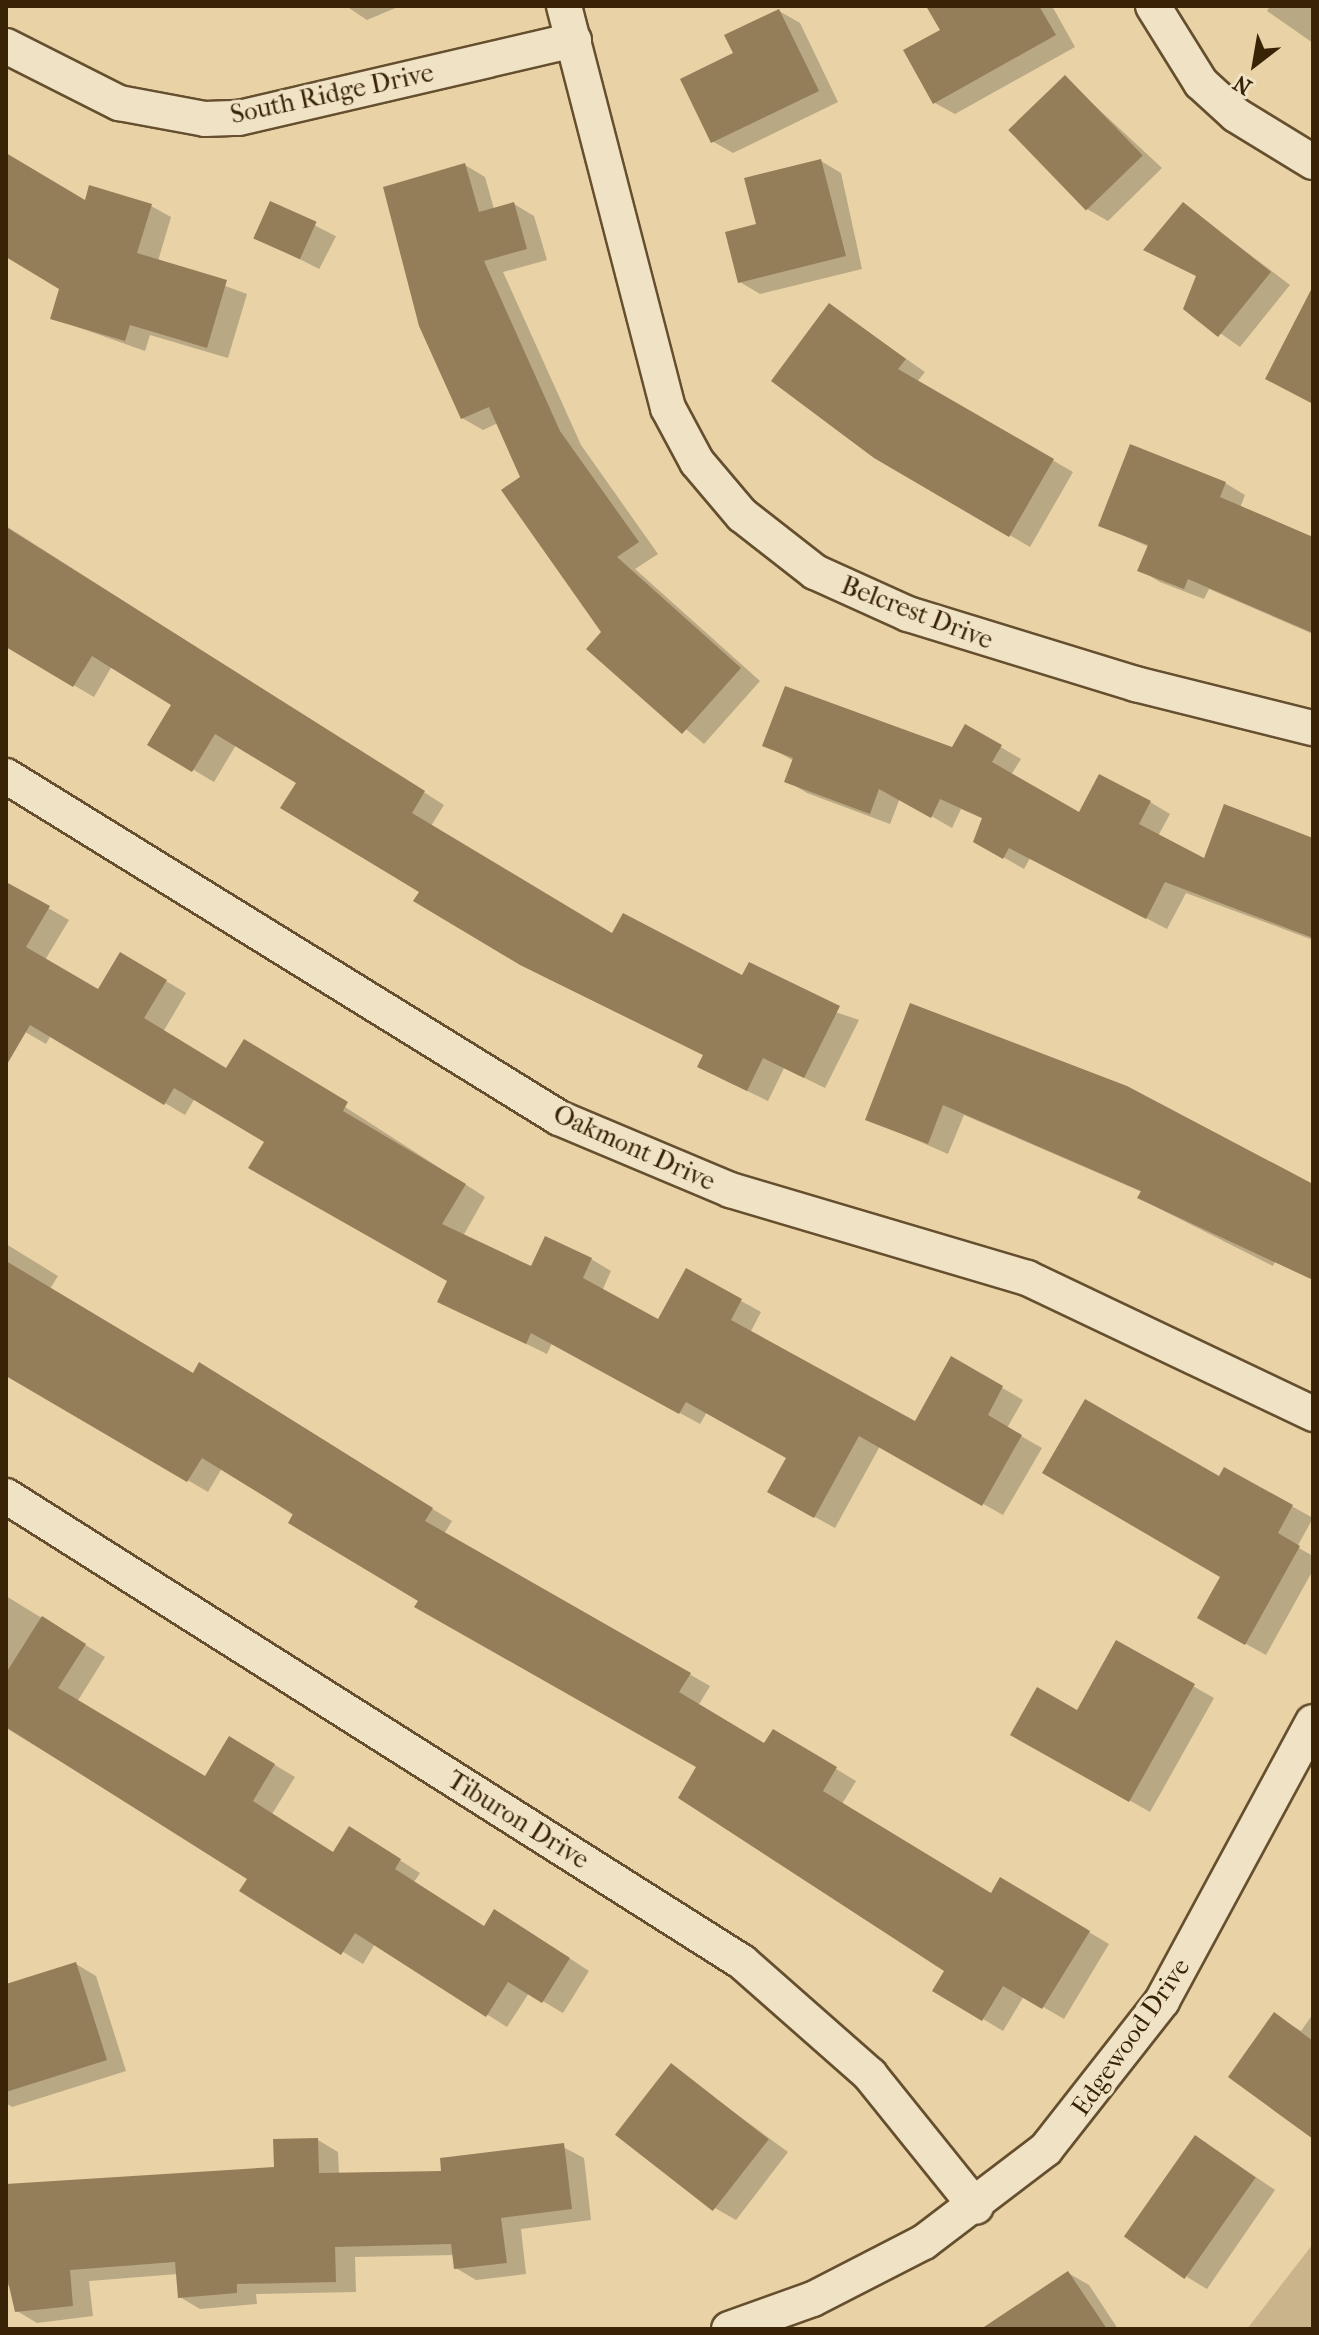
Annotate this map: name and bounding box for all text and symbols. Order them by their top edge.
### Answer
north arrow [1215,24,1295,104]
street label: South Ridge Drive [228,57,436,131]
text: N [1229,69,1257,100]
street label: Belcrest Drive [837,570,997,656]
street label: Oakmont Drive [548,1098,720,1198]
street label: Tiburon Drive [442,1764,594,1876]
street label: Edgewood Drive [1065,1952,1197,2122]

